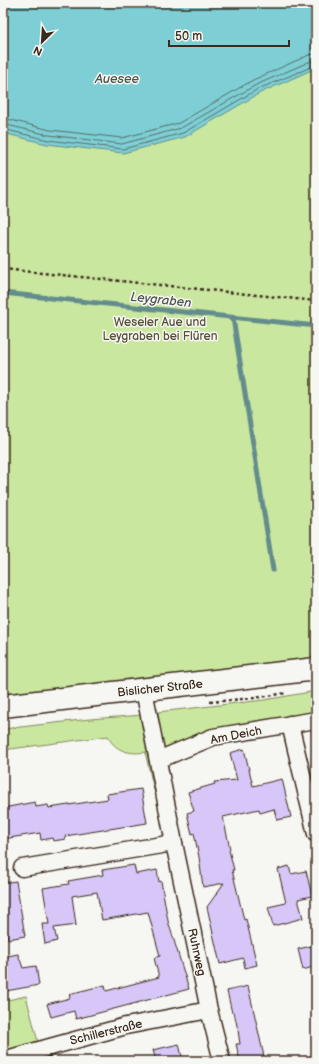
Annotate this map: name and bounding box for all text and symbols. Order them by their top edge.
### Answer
north arrow [22,22,62,62]
scale bar [169,22,289,48]
text: 50 m [175,29,202,44]
text: N [31,43,44,58]
water label: Auesee [94,71,140,87]
water label: Leygraben [130,289,192,311]
park label: Weseler Aue und Leygraben bei Flüren [103,315,218,344]
street label: Bislicher Straße [117,677,203,700]
street label: Am Deich [209,723,263,748]
street label: Ruhrweg [184,927,209,977]
street label: Schillerstraße [68,1016,144,1049]

